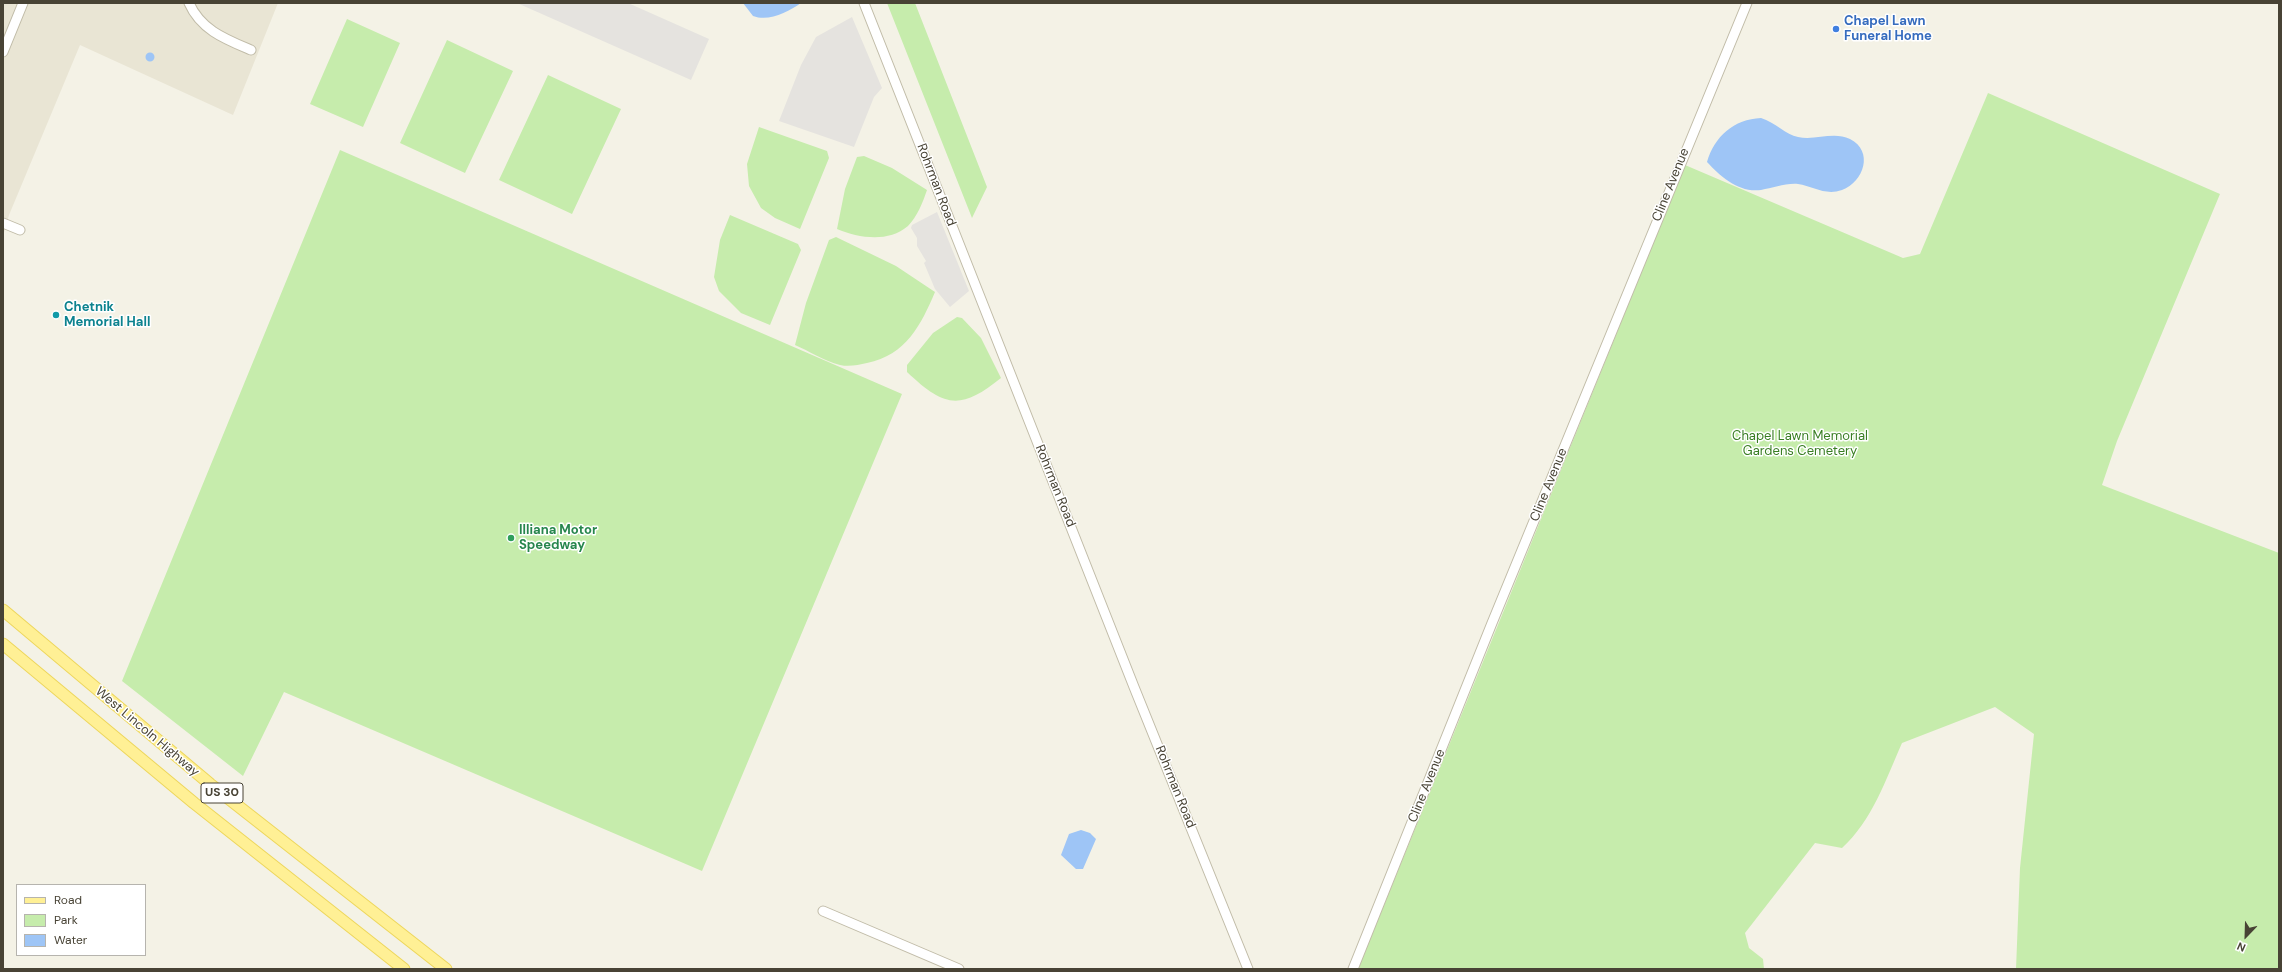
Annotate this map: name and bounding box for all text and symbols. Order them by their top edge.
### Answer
place label: Chapel Lawn Funeral Home [1844,14,1932,45]
marker: Chapel Lawn Funeral Home [1831,24,1841,34]
street label: Rohrman Road [913,142,959,228]
street label: Cline Avenue [1649,146,1693,224]
place label: Chetnik Memorial Hall [64,300,150,331]
marker: Chetnik Memorial Hall [51,310,61,320]
park label: Chapel Lawn Memorial Gardens Cemetery [1732,429,1868,460]
street label: Rohrman Road [1031,443,1079,529]
street label: Cline Avenue [1527,446,1571,524]
place label: Illiana Motor Speedway [519,523,597,554]
marker: Illiana Motor Speedway [506,533,516,543]
street label: West Lincoln Highway [92,684,202,780]
street label: Rohrman Road [1151,744,1199,830]
street label: Cline Avenue [1405,747,1449,825]
road number: US 30 [201,783,243,803]
legend [16,884,146,956]
text: Road [54,892,82,908]
text: Park [54,912,78,928]
north arrow [2226,916,2266,956]
text: Water [54,932,87,948]
text: N [2235,939,2248,955]

